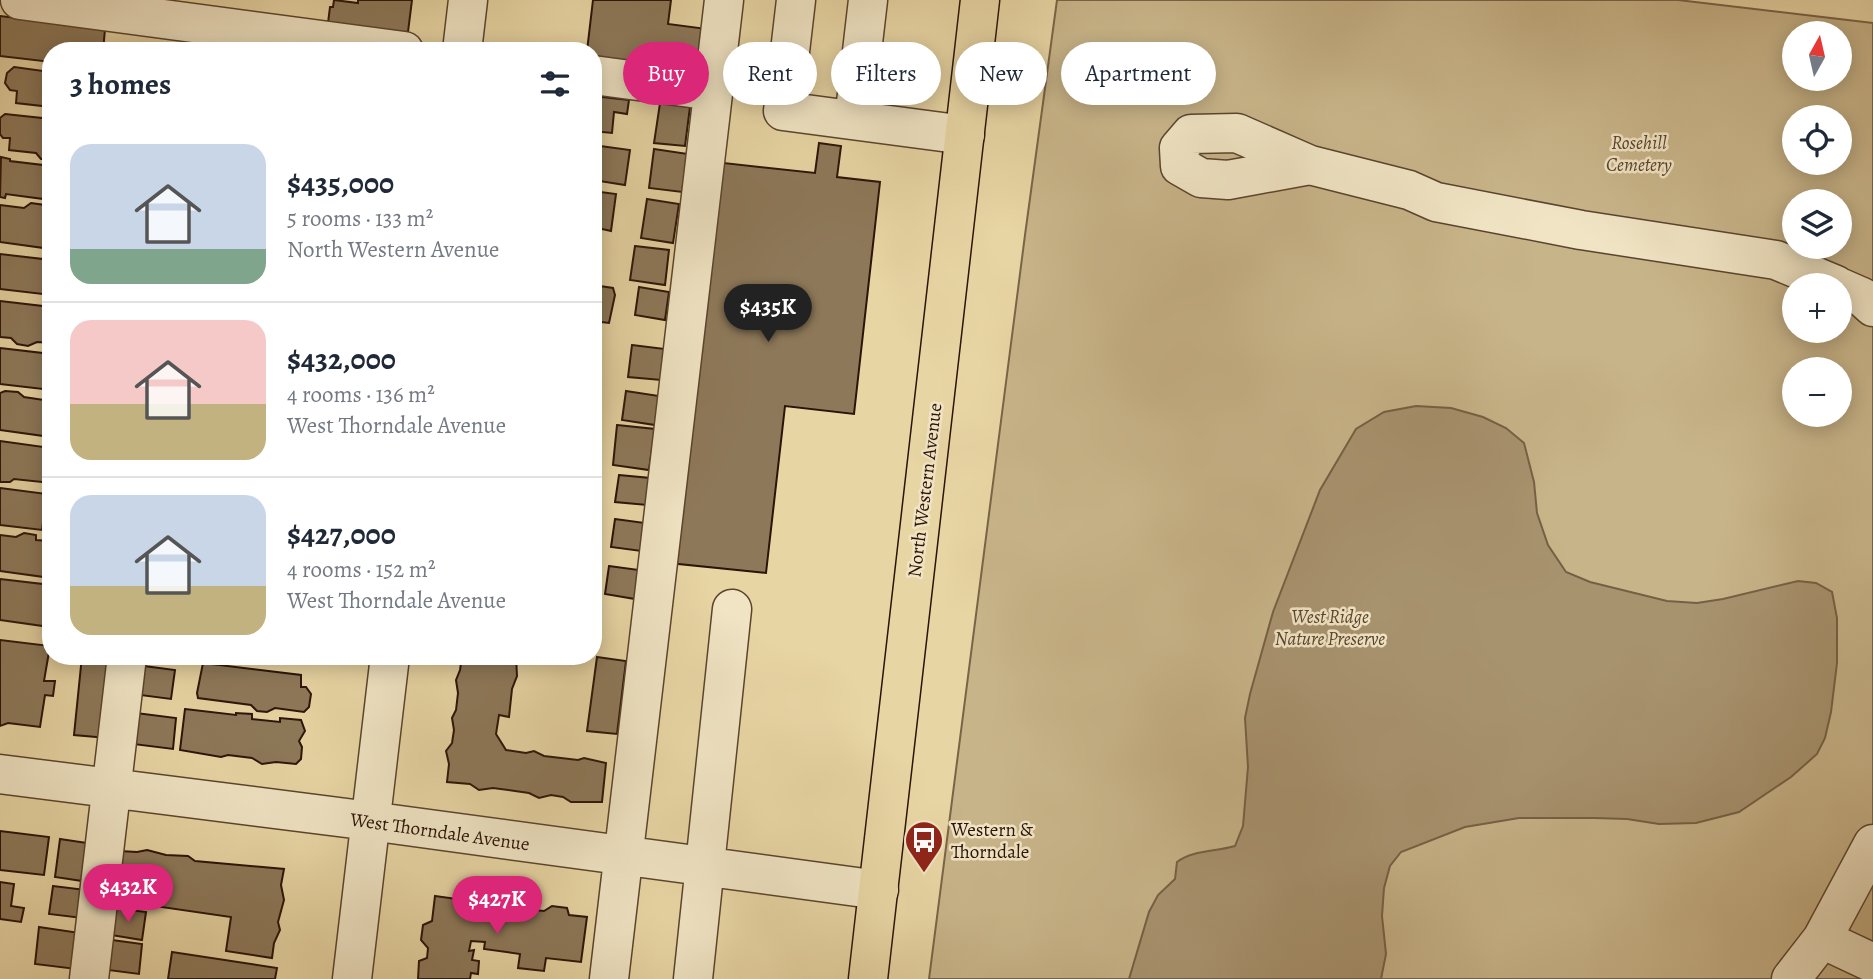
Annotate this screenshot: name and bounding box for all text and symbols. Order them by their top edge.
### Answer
north arrow [1782,21,1852,91]
map controls [1782,21,1852,427]
chip: Buy [623,42,709,105]
chip: Rent [723,42,817,105]
chip: Filters [831,42,941,105]
chip: New [955,42,1047,105]
chip: Apartment [1061,42,1216,105]
text: 3 homes [70,64,171,104]
icon: filters [536,65,574,103]
button: locate [1782,105,1852,175]
park label: Rosehill Cemetery [1606,130,1673,178]
text: $435,000 [287,163,394,203]
icon: home [126,172,210,256]
button: layers [1782,189,1852,259]
text: 5 rooms · 133 m² [287,203,433,234]
text: North Western Avenue [287,234,499,265]
button: + [1782,273,1852,343]
pin: $435K [719,284,817,344]
text: $435K [740,291,796,322]
text: $432,000 [287,339,396,379]
icon: home [126,348,210,432]
button: − [1782,357,1852,427]
text: 4 rooms · 136 m² [287,379,435,410]
street label: North Western Avenue [901,401,949,579]
text: West Thorndale Avenue [287,410,506,441]
text: $427,000 [287,514,396,554]
icon: home [126,523,210,607]
text: 4 rooms · 152 m² [287,554,435,585]
text: West Thorndale Avenue [287,585,506,616]
park label: West Ridge Nature Preserve [1275,604,1385,652]
street label: West Thorndale Avenue [347,806,531,857]
place label: Western & Thorndale [950,817,1034,865]
bus stop icon: Western & Thorndale [903,819,945,874]
pin: $432K [79,864,177,924]
text: $432K [99,871,157,902]
pin: $427K [448,876,546,936]
text: $427K [468,883,526,914]

